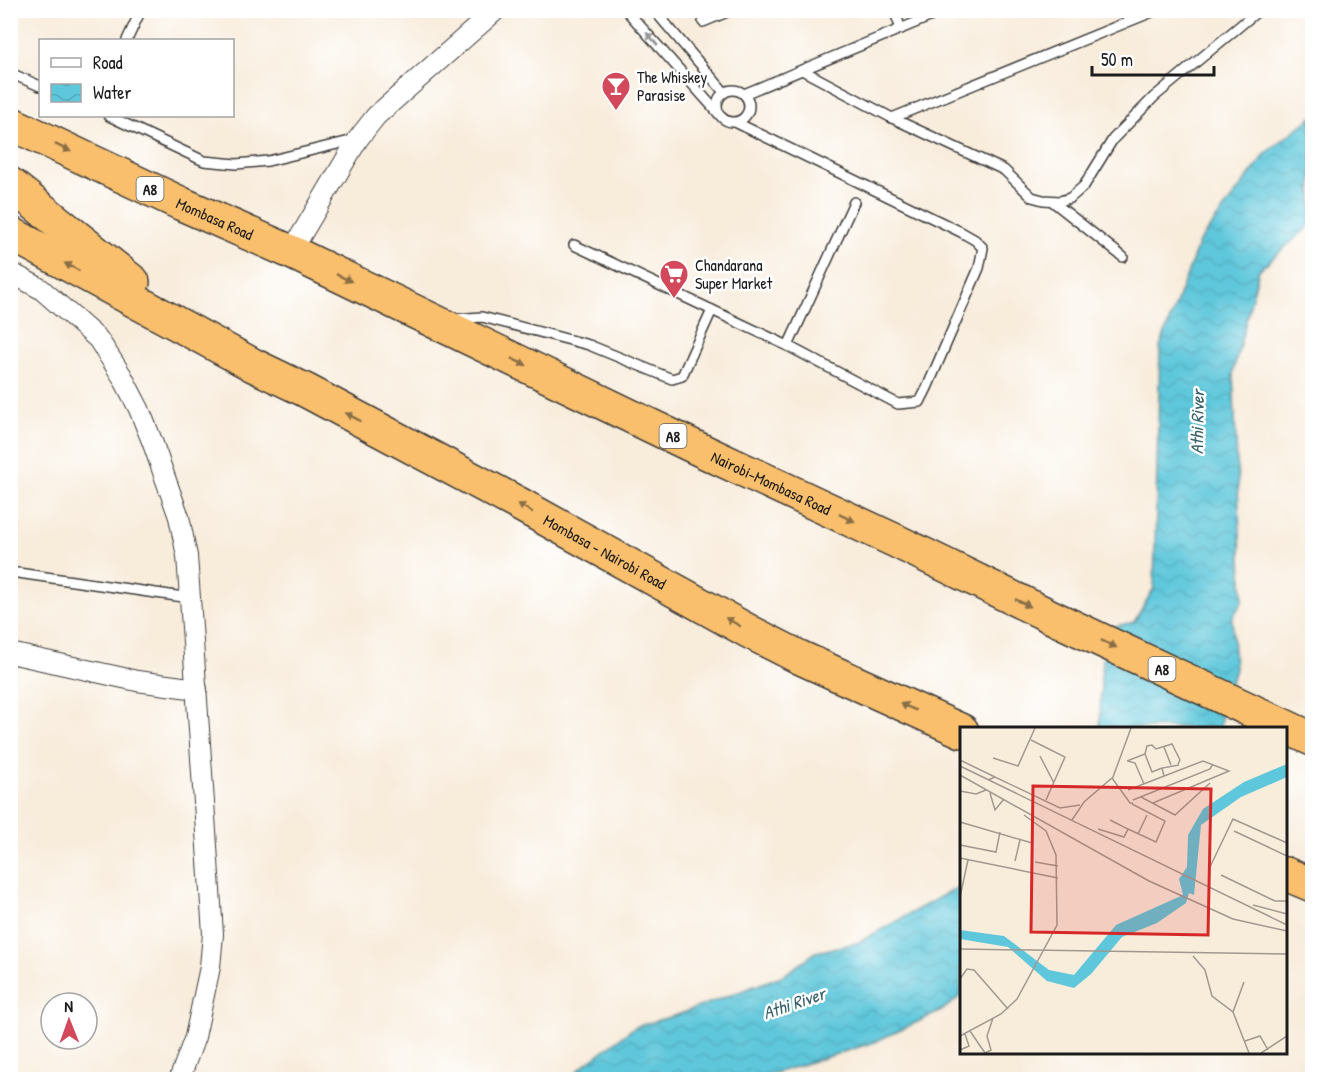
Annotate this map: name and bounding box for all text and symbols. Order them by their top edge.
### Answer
one-way arrow [645,33,659,47]
legend [39,39,234,117]
scale bar [1092,39,1214,77]
text: 50 m [1101,47,1133,72]
text: Road [93,50,123,75]
place label: The Whiskey Parasise [637,66,708,106]
bar icon: The Whiskey Parasise [600,70,632,112]
text: Water [93,80,131,105]
one-way arrow [55,143,72,152]
road number: A8 [136,177,164,201]
street label: Mombasa Road [173,192,257,245]
place label: Chandarana Super Market [695,254,773,294]
supermarket icon: Chandarana Super Market [658,258,690,300]
one-way arrow [64,262,81,272]
one-way arrow [335,273,352,282]
one-way arrow [511,358,528,367]
water label: Athi River [1184,388,1210,454]
one-way arrow [344,412,361,422]
road number: A8 [660,424,686,448]
street label: Nairobi-Mombasa Road [708,445,835,520]
one-way arrow [517,503,534,513]
street label: Mombasa - Nairobi Road [540,509,670,595]
one-way arrow [839,513,856,522]
one-way arrow [1014,599,1031,608]
one-way arrow [725,617,741,628]
one-way arrow [1100,639,1118,649]
road number: A8 [1148,657,1176,681]
one-way arrow [899,702,917,712]
inset map [960,727,1287,1054]
water label: Athi River [760,980,830,1025]
north arrow [39,991,99,1051]
text: N [64,995,74,1017]

